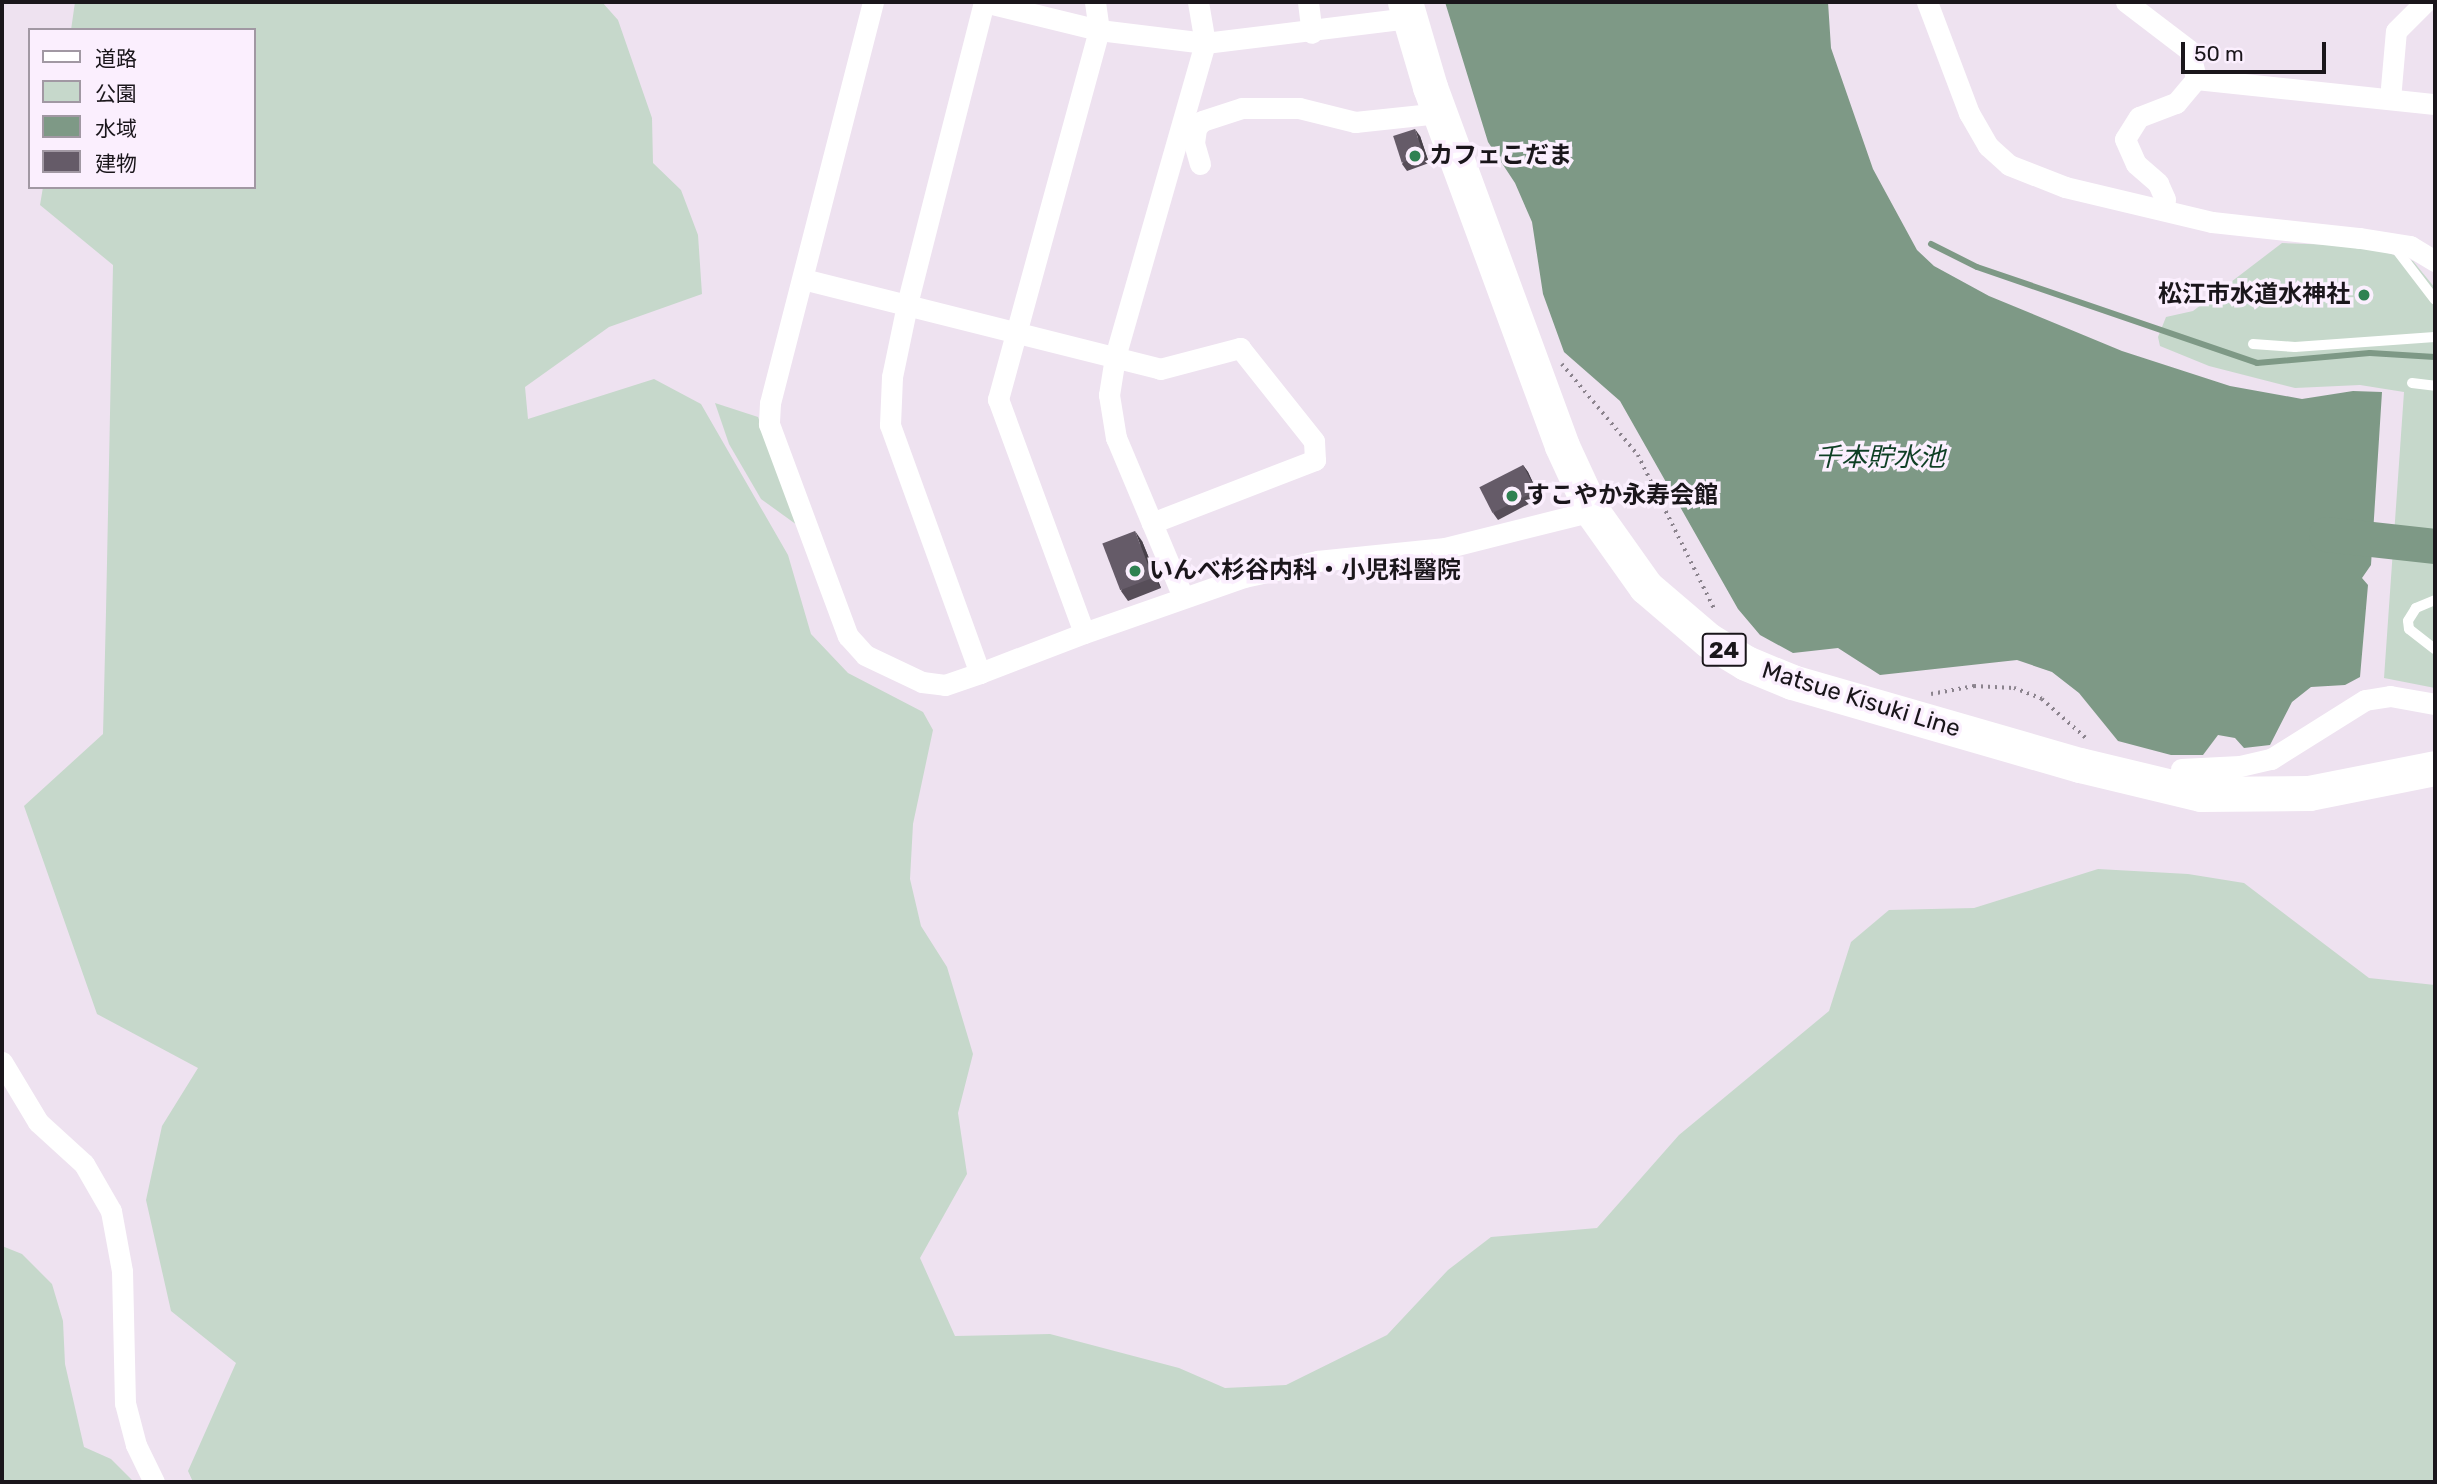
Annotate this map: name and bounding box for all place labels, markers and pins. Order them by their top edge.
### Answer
place label: カフェこだま [1429,142,1573,170]
marker: カフェこだま [1407,148,1423,164]
place label: 松江市水道水神社 [2158,281,2350,309]
marker: 松江市水道水神社 [2356,287,2372,303]
place label: すこやか永寿会館 [1526,482,1718,510]
marker: すこやか永寿会館 [1504,488,1520,504]
place label: いんべ杉谷内科・小児科醫院 [1149,557,1461,585]
marker: いんべ杉谷内科・小児科醫院 [1127,563,1143,579]

